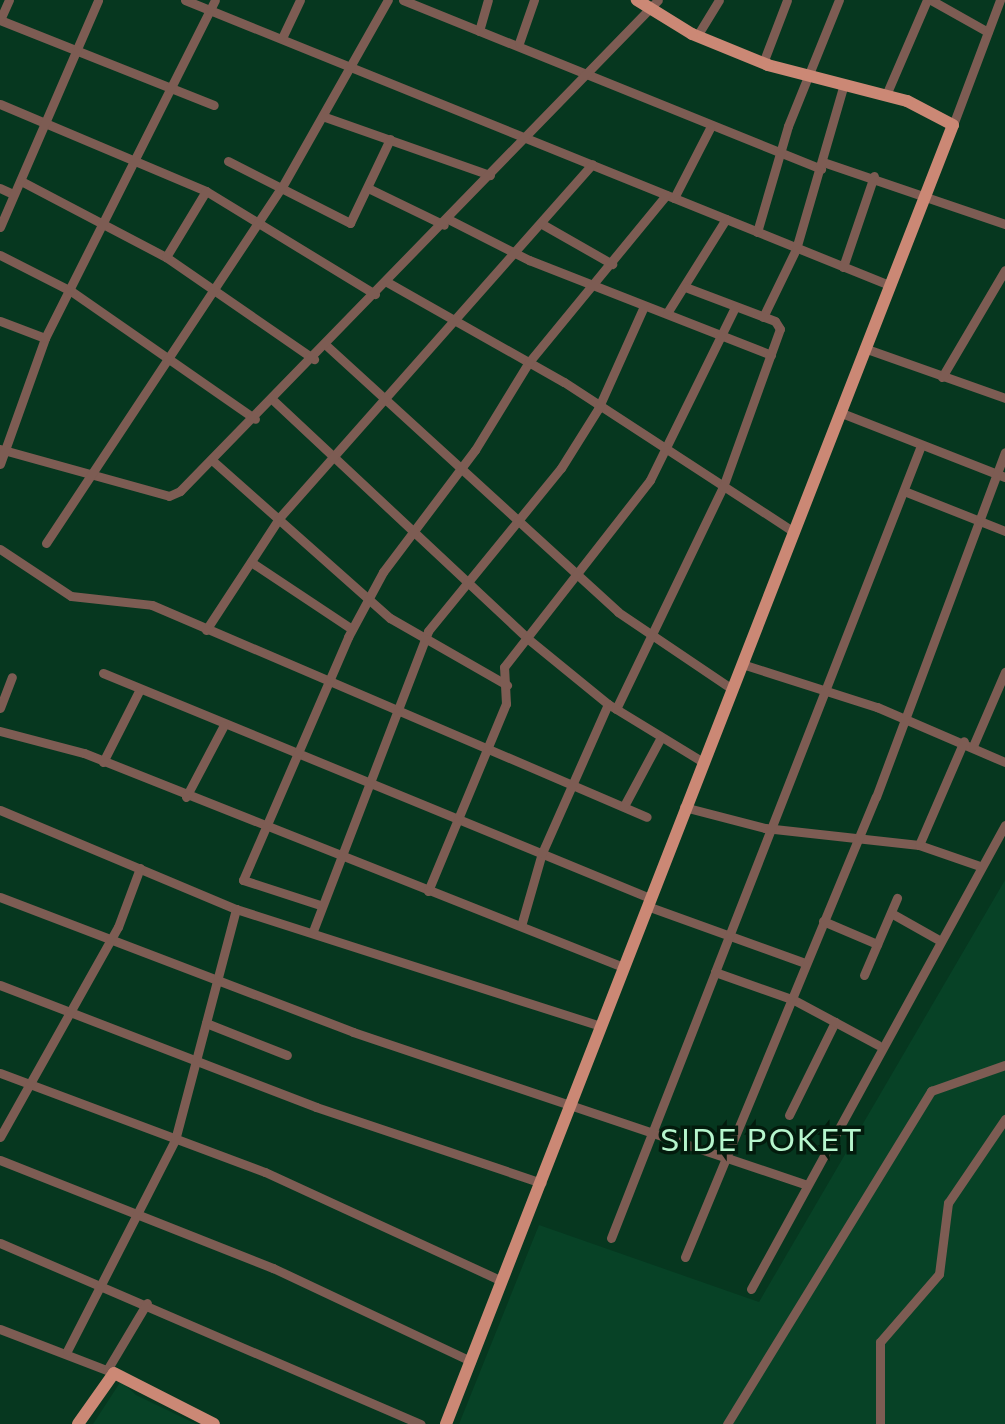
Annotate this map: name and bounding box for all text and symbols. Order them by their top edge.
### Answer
district label: SIDE POKET [660,1119,864,1157]

